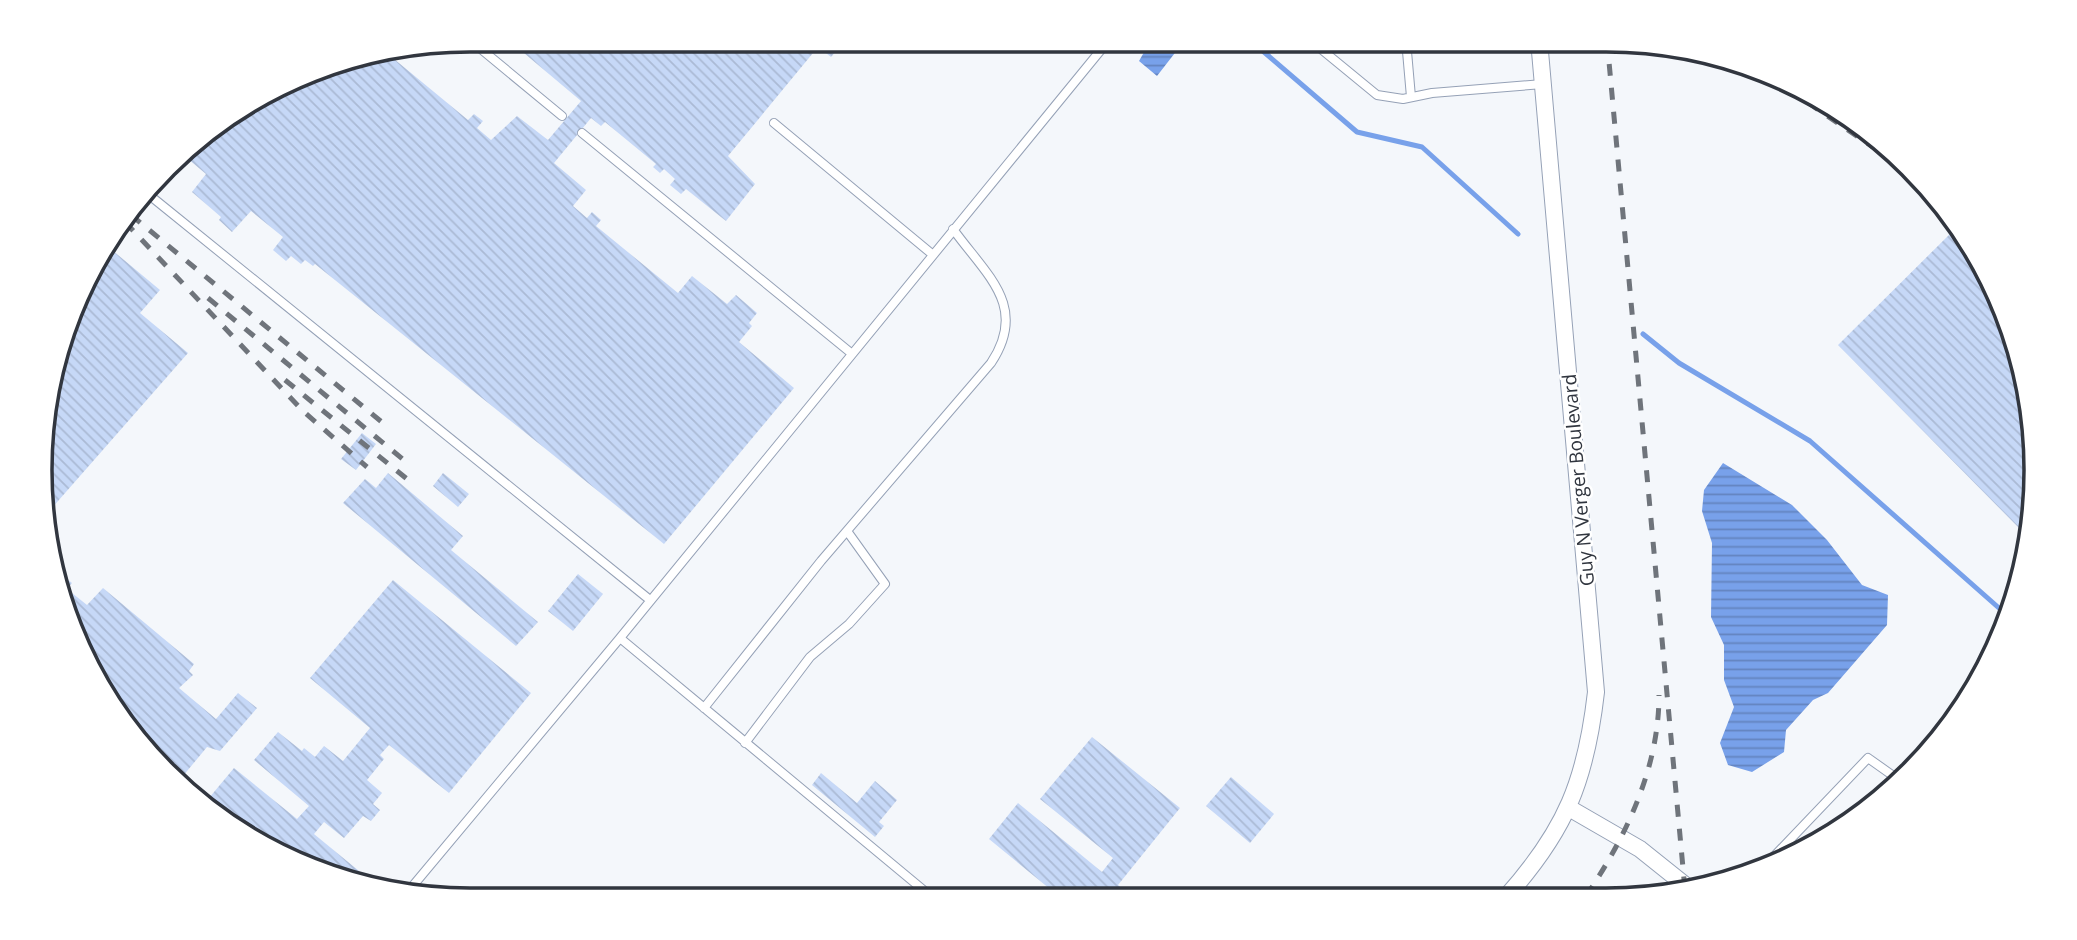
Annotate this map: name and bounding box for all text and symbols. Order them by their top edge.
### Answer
street label: Guy N Verger Boulevard [1556,373,1600,587]

